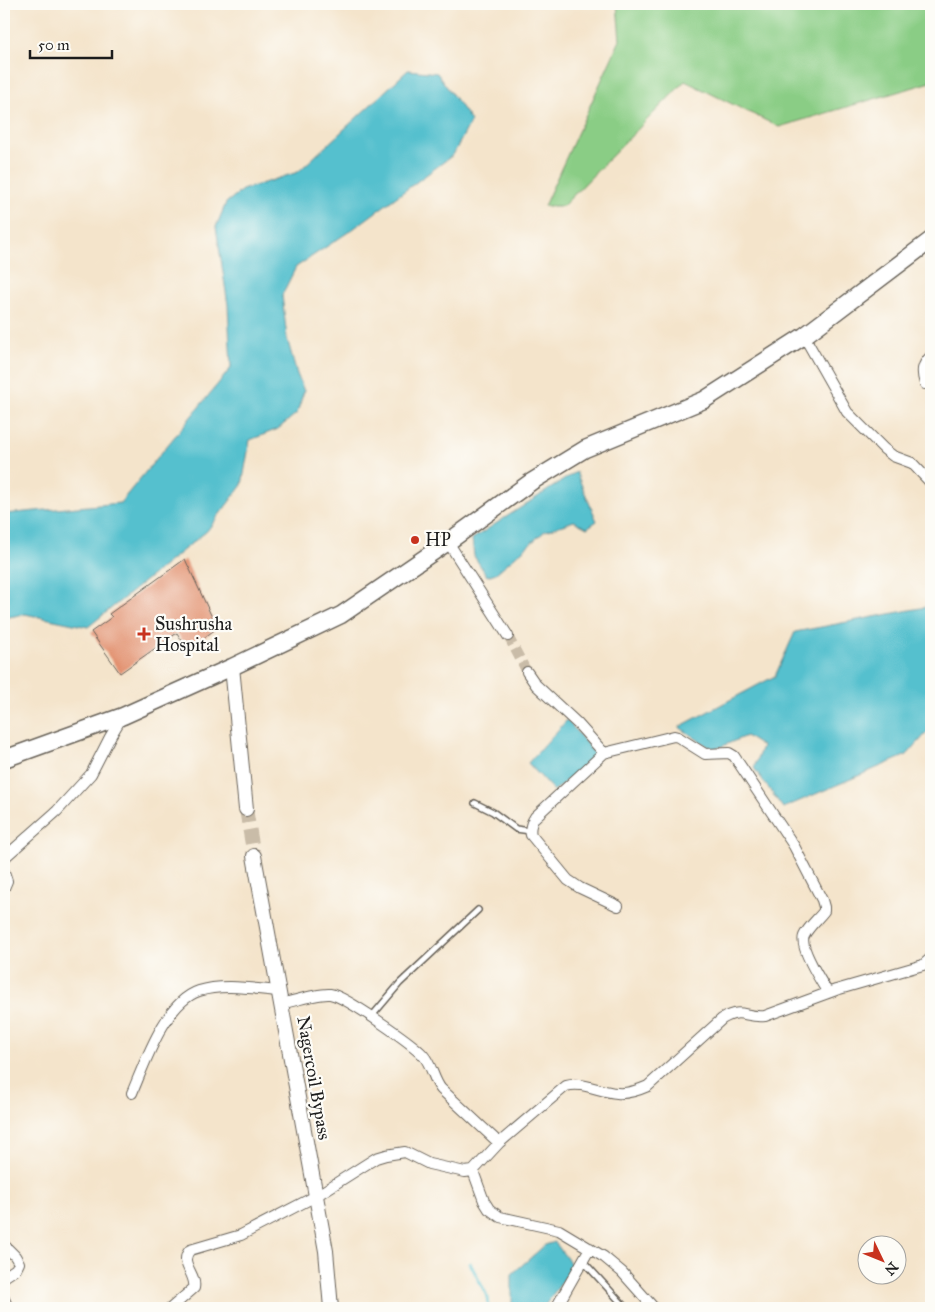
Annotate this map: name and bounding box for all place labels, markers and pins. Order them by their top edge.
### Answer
place label: HP [425,529,451,551]
marker: HP [409,534,421,546]
place label: Sushrusha Hospital [155,613,233,656]
marker: Sushrusha Hospital [137,627,151,641]

